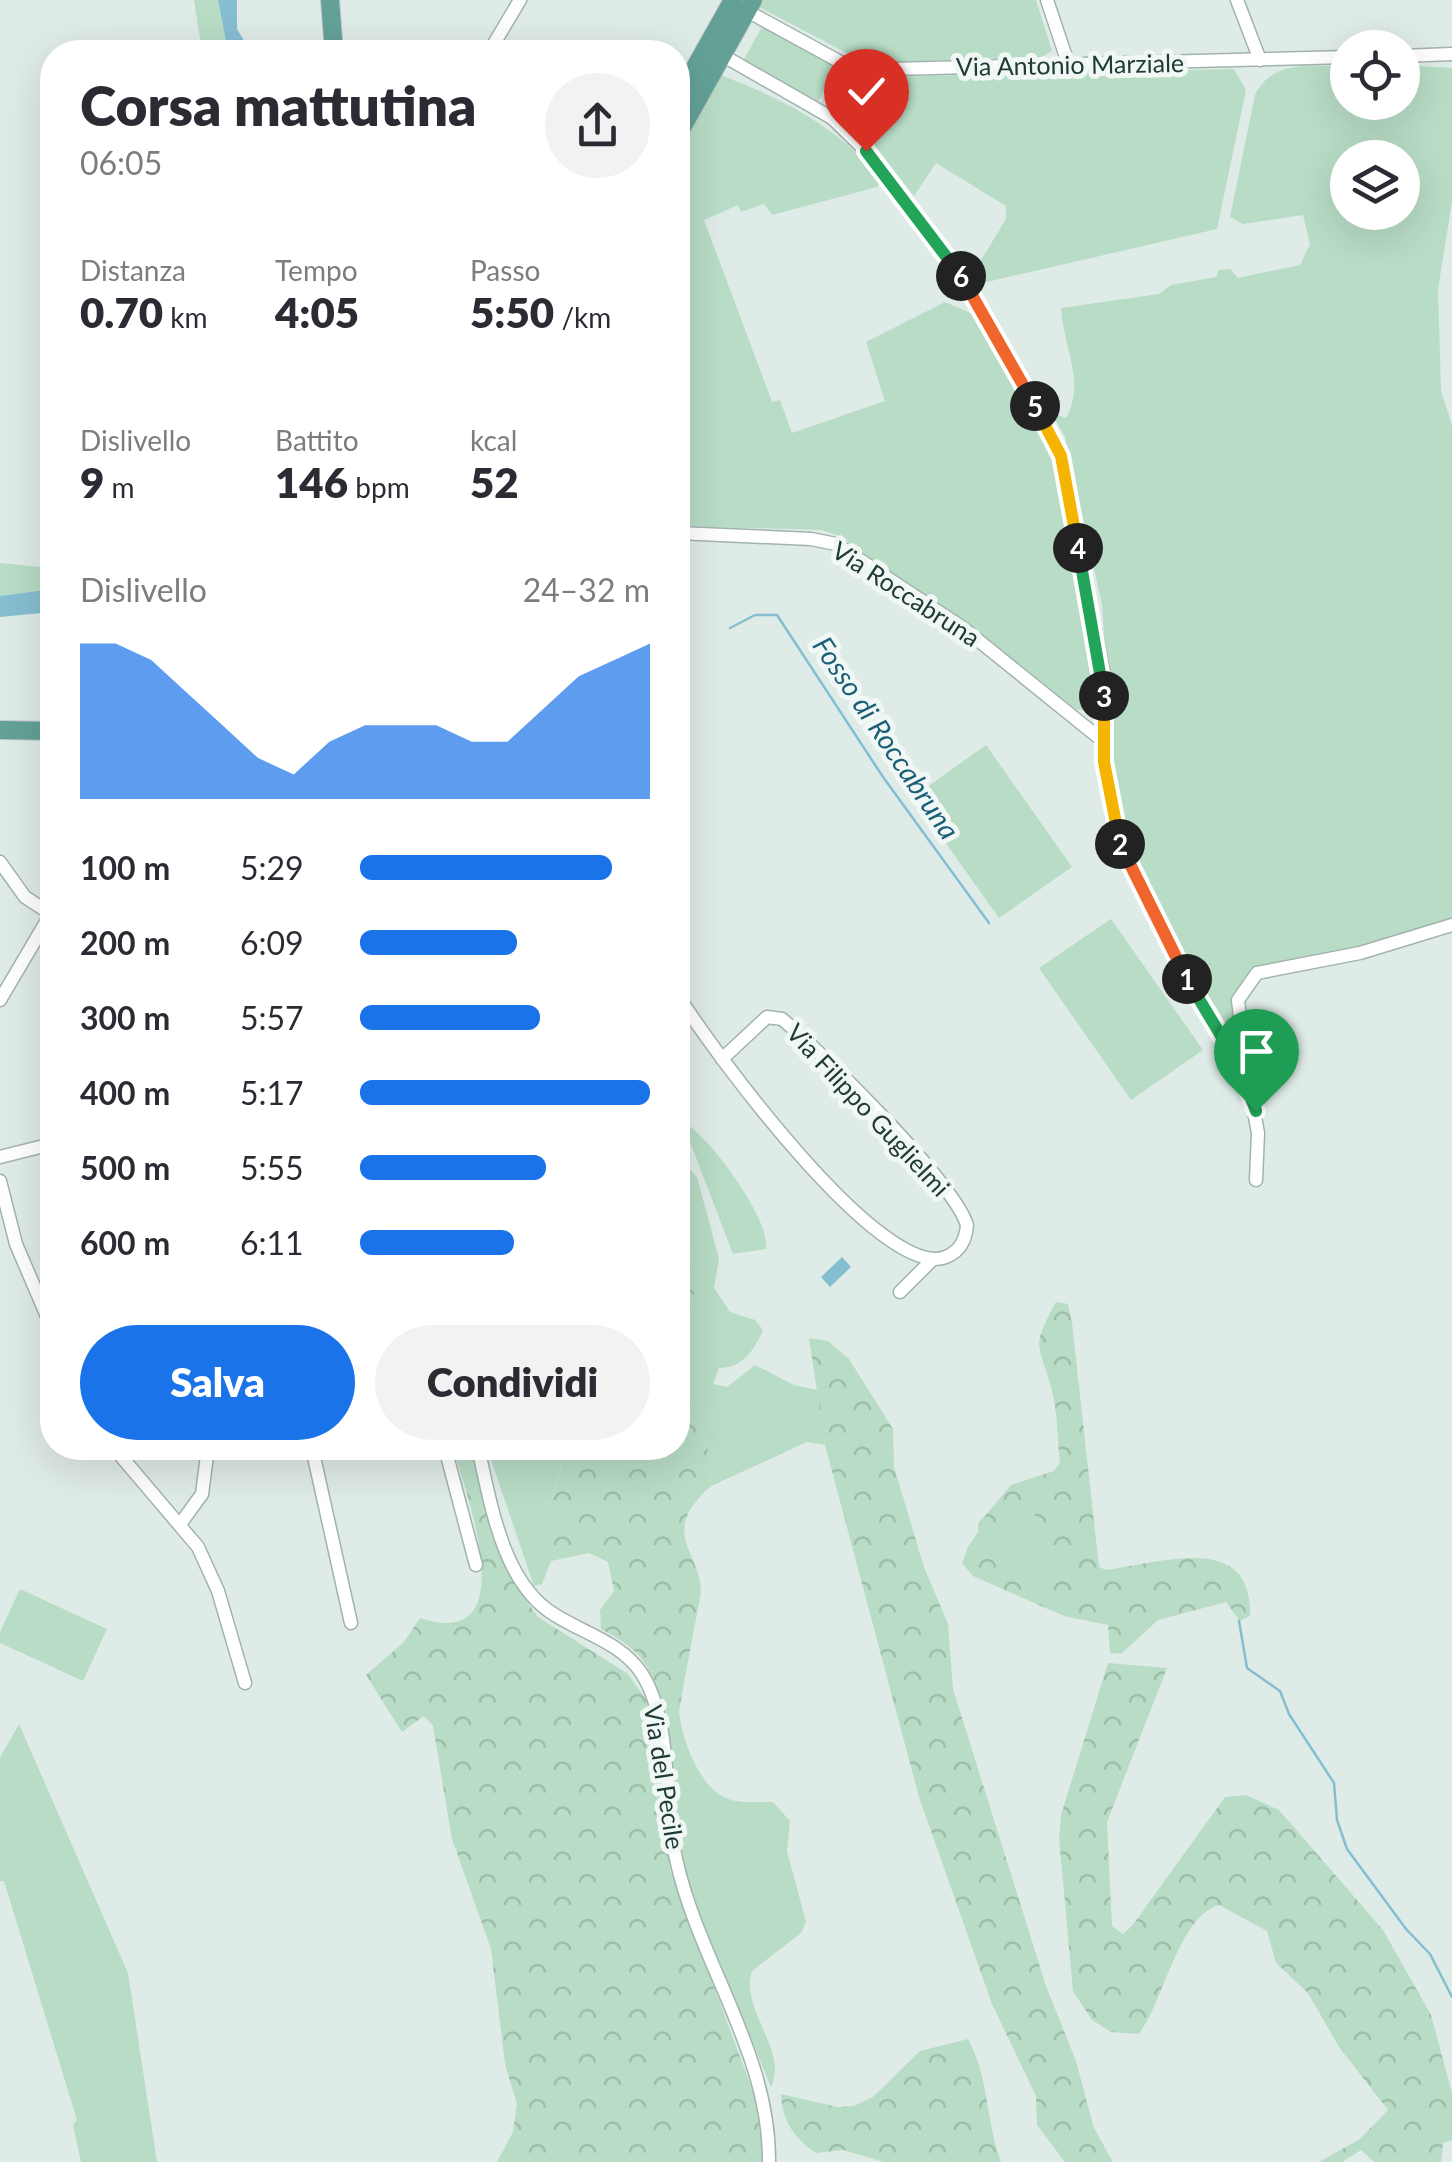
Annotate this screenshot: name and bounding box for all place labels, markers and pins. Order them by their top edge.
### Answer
pin [824,49,909,152]
pin: 6 [936,251,986,301]
pin: 5 [1010,381,1060,431]
pin: 4 [1053,523,1103,573]
pin: 3 [1079,671,1129,721]
pin: 2 [1095,819,1145,869]
pin: 1 [1162,954,1212,1004]
pin [1214,1009,1299,1112]

